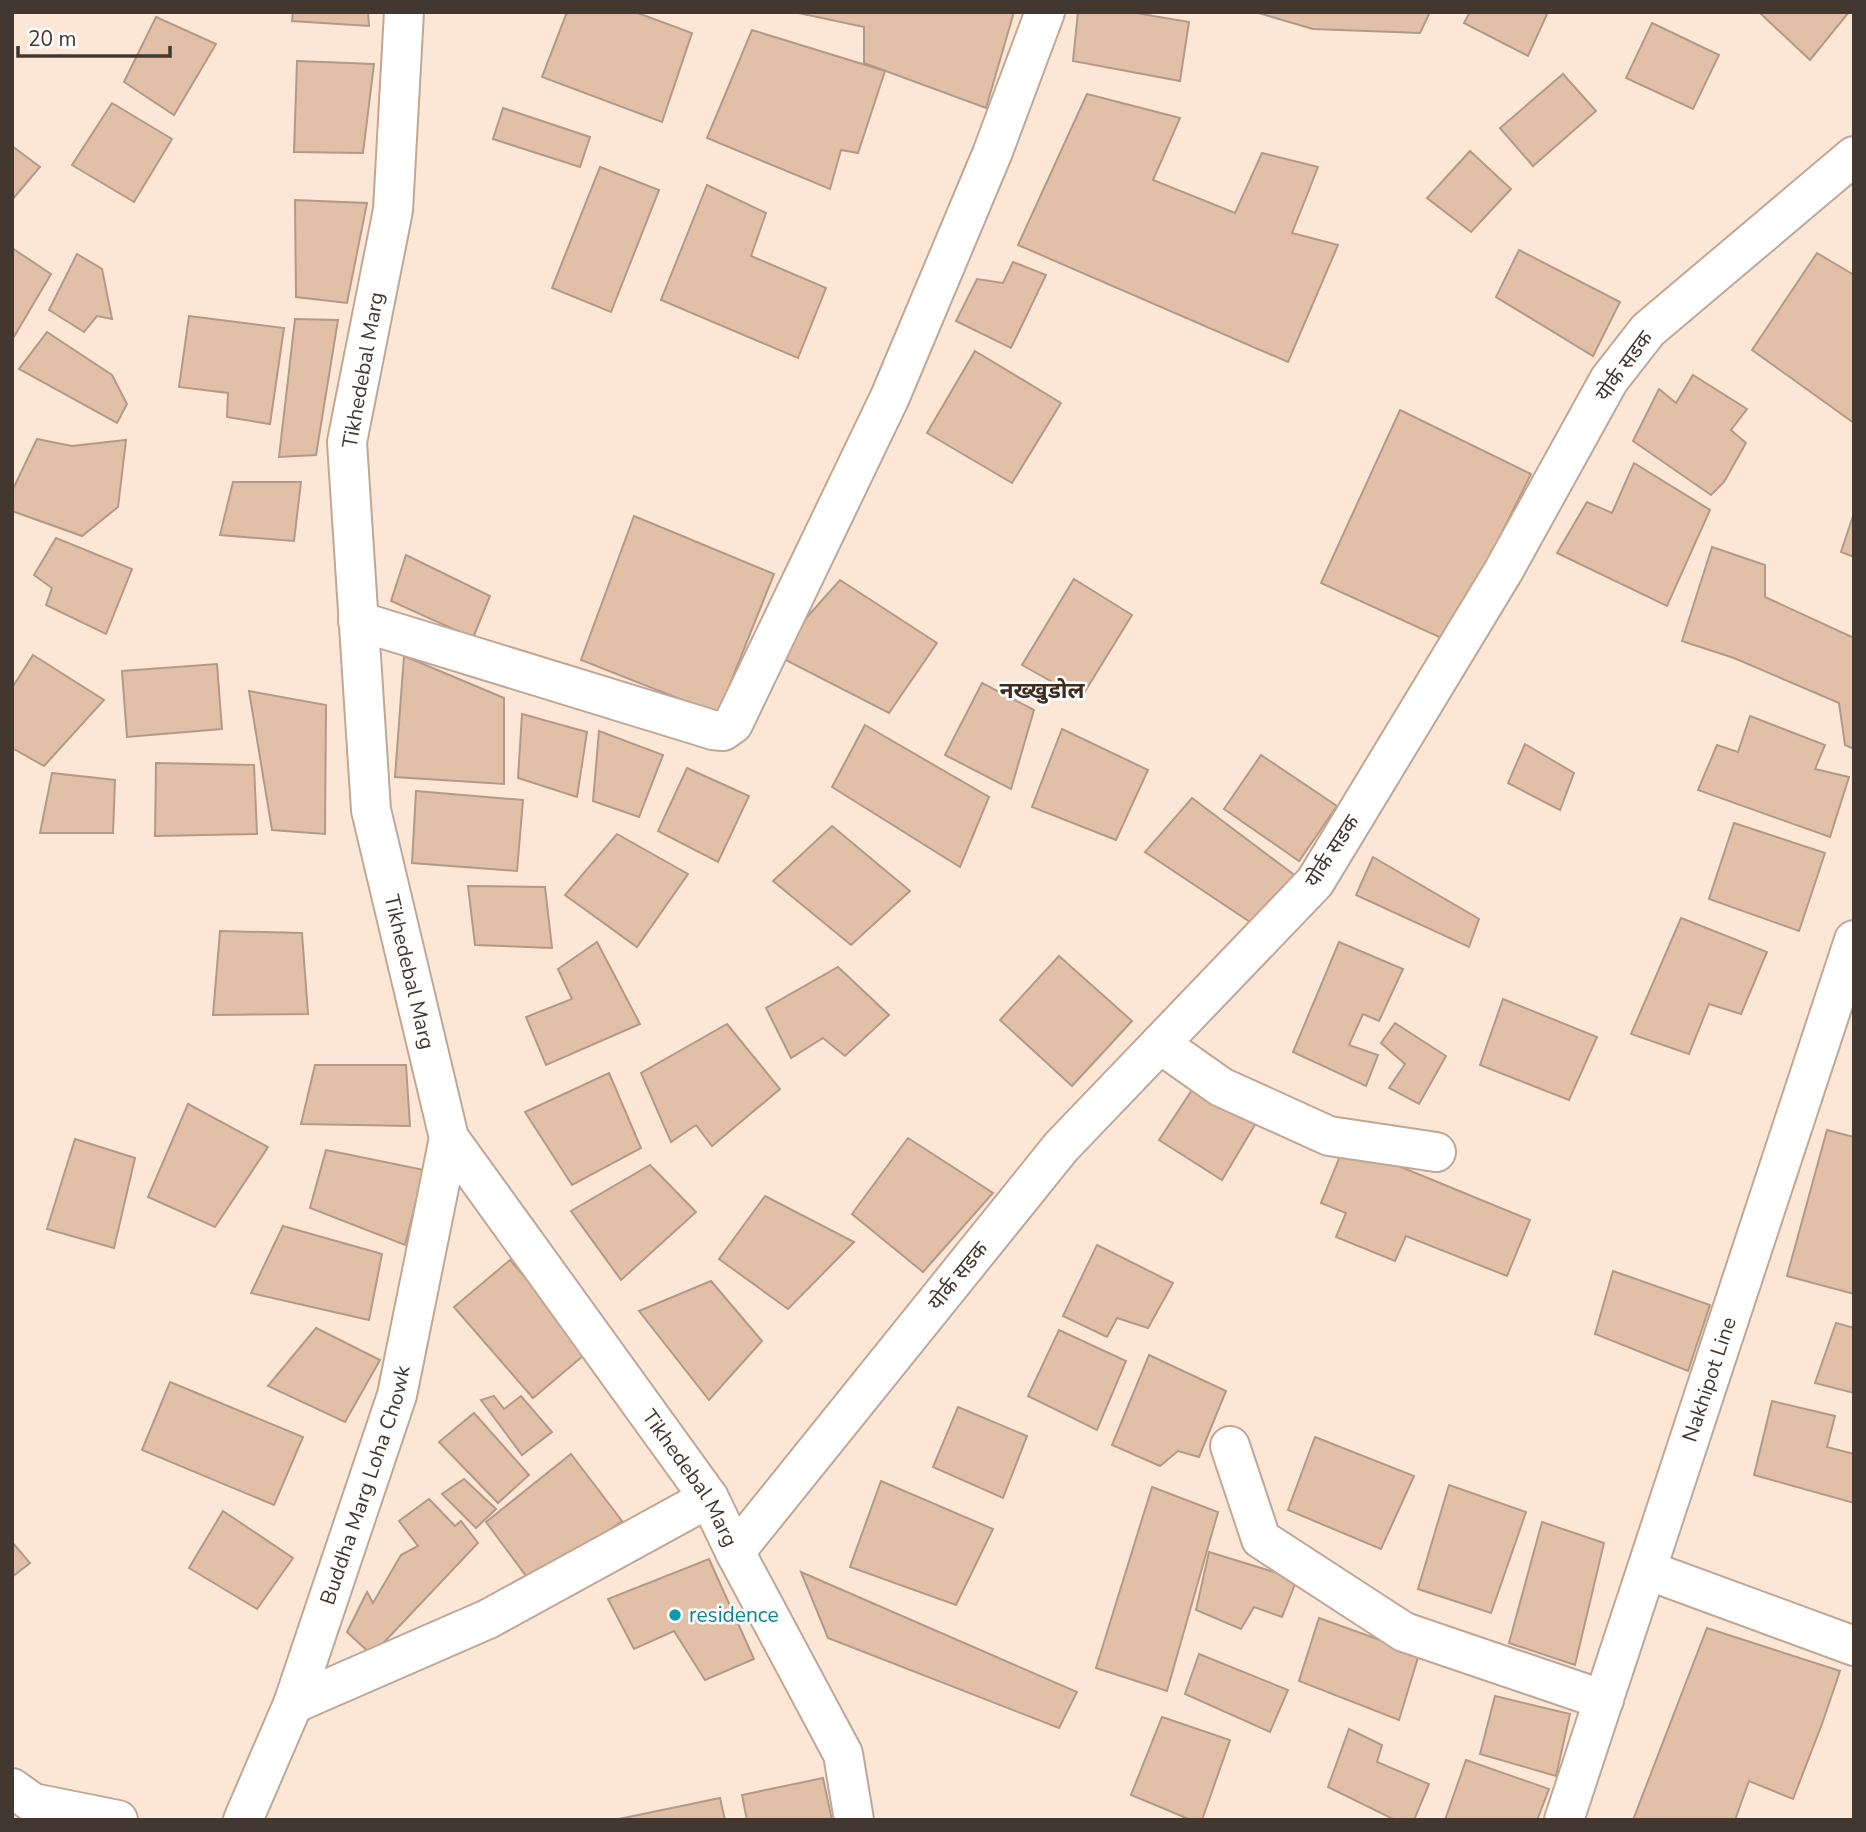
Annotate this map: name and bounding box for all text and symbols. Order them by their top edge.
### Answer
scale bar [18,14,170,58]
text: 20 m [28,25,77,53]
street label: Tikhedebal Marg [335,290,391,450]
street label: योर्क सडक [1589,324,1660,407]
district label: नख्खुडोल [999,675,1086,706]
street label: योर्क सडक [1298,809,1366,892]
street label: Tikhedebal Marg [378,892,441,1052]
street label: योर्क सडक [922,1235,995,1316]
street label: Nakhipot Line [1676,1313,1743,1445]
street label: Buddha Marg Loha Chowk [313,1362,417,1609]
street label: Tikhedebal Marg [636,1404,744,1551]
place label: residence [689,1601,779,1629]
marker: residence [667,1607,683,1623]

